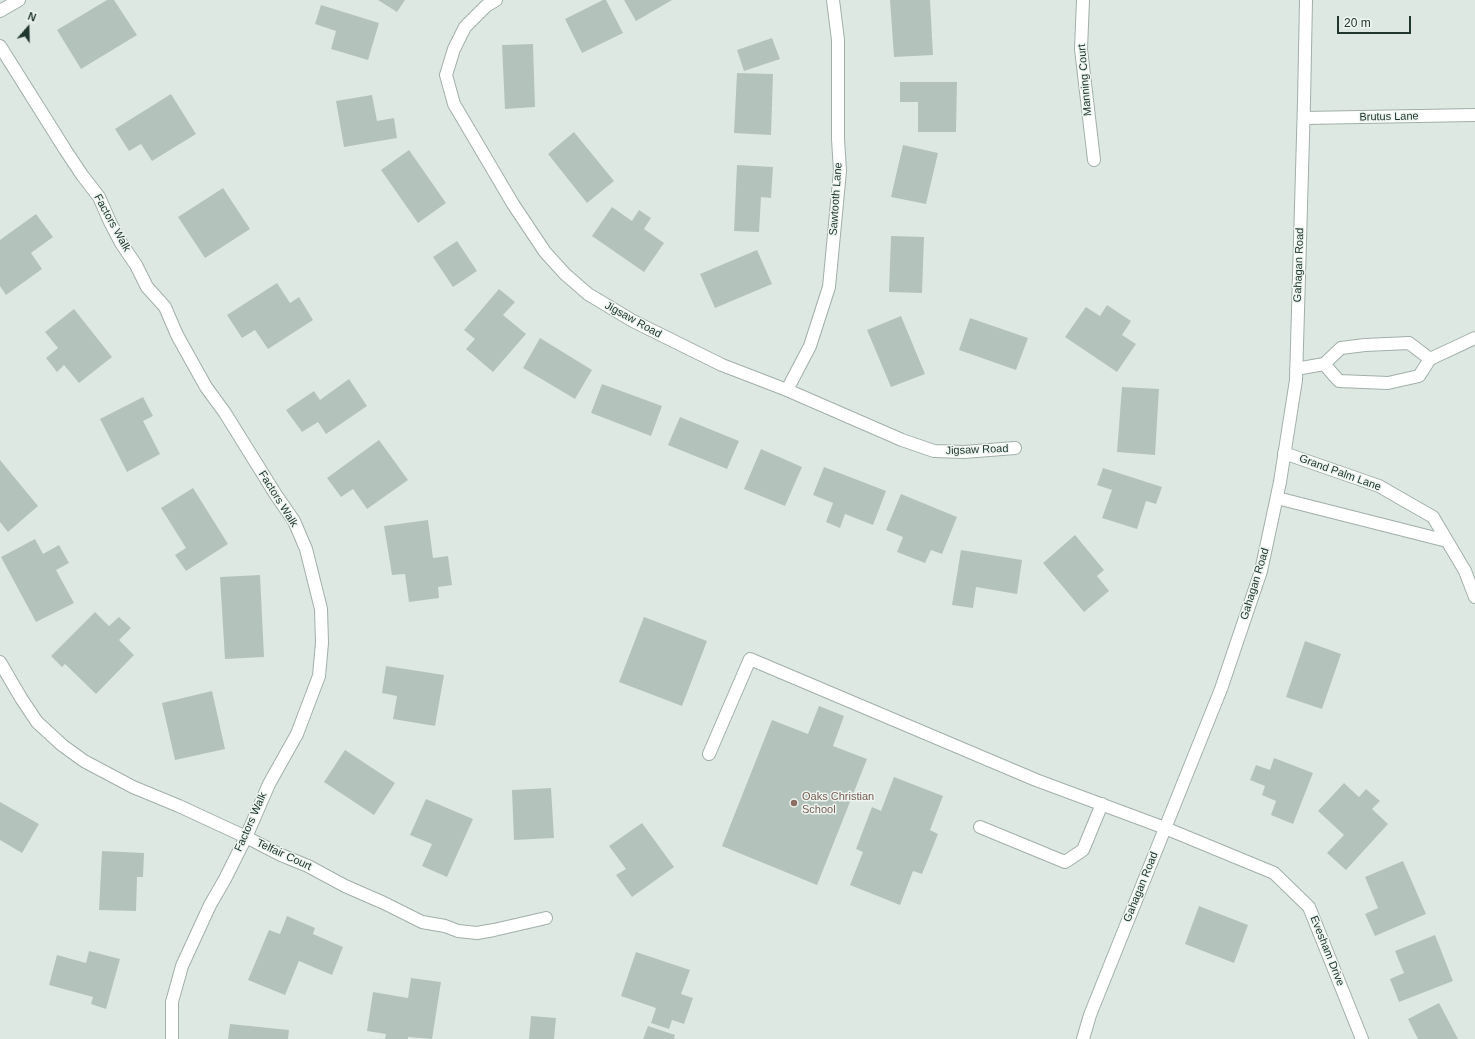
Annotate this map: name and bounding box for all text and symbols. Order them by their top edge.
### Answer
north arrow [8,8,48,48]
scale bar [1339,8,1413,34]
text: N [26,10,38,24]
text: 20 m [1344,16,1371,30]
street label: Manning Court [1075,43,1095,117]
street label: Brutus Lane [1359,110,1419,124]
street label: Sawtooth Lane [827,162,845,236]
street label: Factors Walk [91,192,133,254]
street label: Gahagan Road [1291,227,1307,303]
street label: Jigsaw Road [602,299,664,341]
street label: Jigsaw Road [945,442,1009,458]
street label: Grand Palm Lane [1297,452,1383,494]
street label: Factors Walk [256,468,300,530]
street label: Gahagan Road [1238,546,1272,622]
street label: Factors Walk [232,790,270,854]
place label: Oaks Christian School [802,790,874,816]
marker: Oaks Christian School [789,798,799,808]
street label: Telfair Court [254,836,314,874]
street label: Gahagan Road [1121,850,1161,924]
street label: Evesham Drive [1307,914,1347,988]

